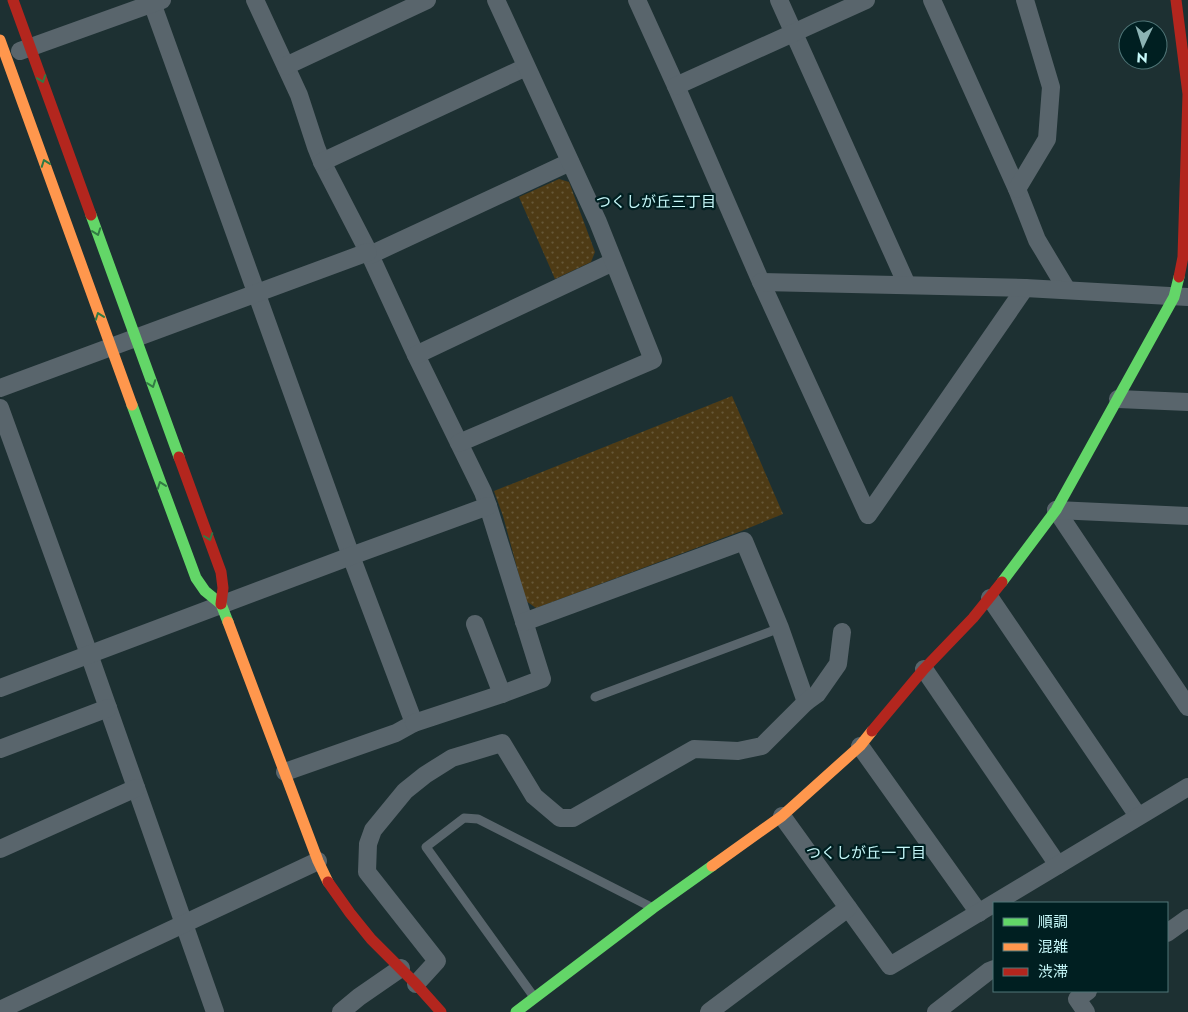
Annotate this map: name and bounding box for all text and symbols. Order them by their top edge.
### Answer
north arrow [1118,20,1168,70]
text: N [1136,48,1148,68]
one-way arrow [36,74,46,83]
one-way arrow [41,159,51,167]
district label: つくしが丘三丁目 [596,191,716,213]
one-way arrow [91,227,101,235]
one-way arrow [95,312,105,320]
one-way arrow [146,379,156,388]
one-way arrow [157,481,167,489]
one-way arrow [202,532,213,541]
district label: つくしが丘一丁目 [806,842,926,864]
legend [993,902,1168,992]
text: 順調 [1038,911,1068,933]
text: 混雑 [1038,936,1068,958]
text: 渋滞 [1038,961,1068,983]

